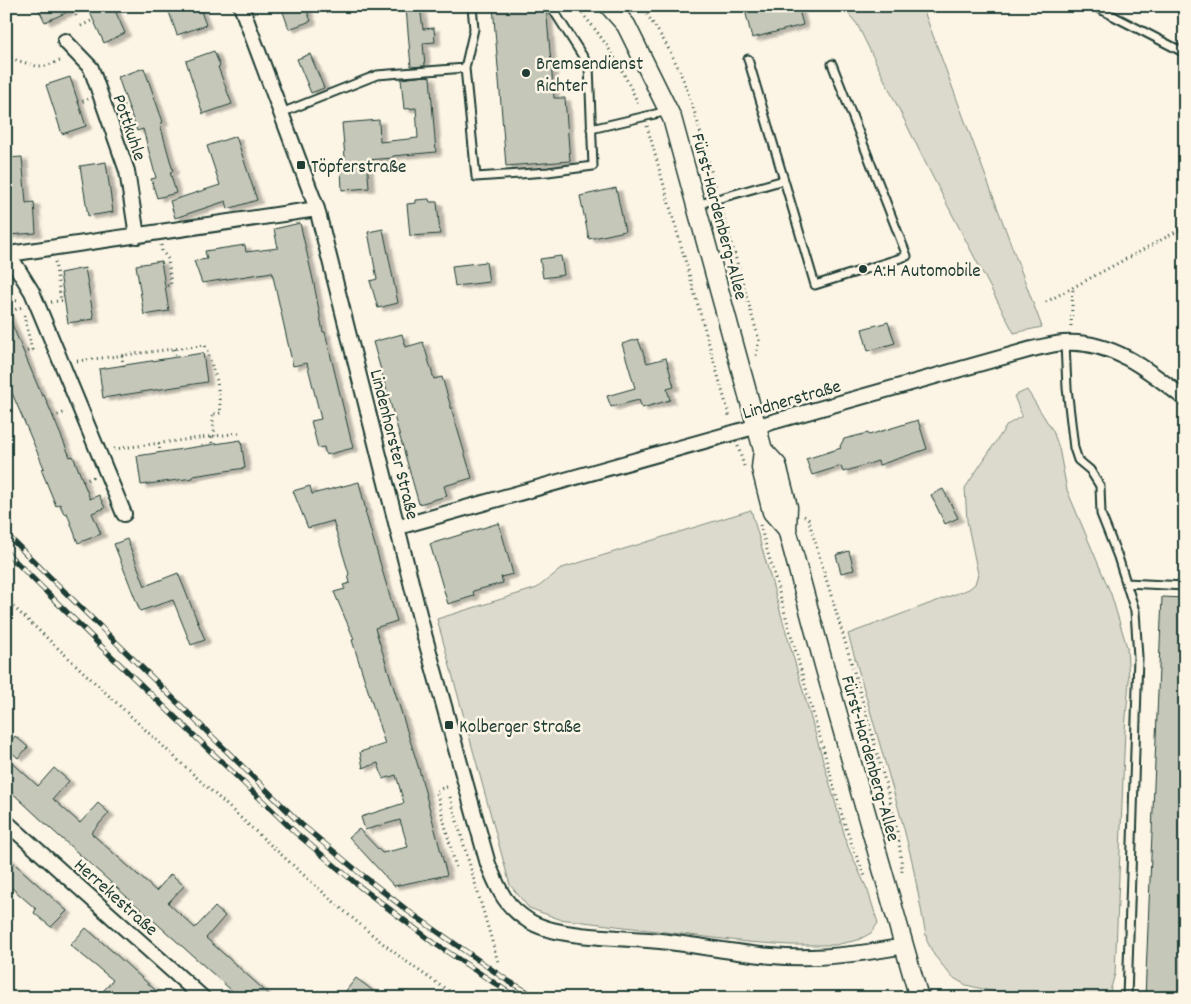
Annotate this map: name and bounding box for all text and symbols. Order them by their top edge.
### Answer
place label: Bremsendienst Richter [536,52,643,101]
marker: Bremsendienst Richter [520,67,532,79]
street label: Pottkuhle [104,91,152,165]
street label: Fürst-Hardenberg-Allee [682,131,753,303]
place label: Töpferstraße [311,155,406,182]
marker: Töpferstraße [295,159,307,171]
place label: A.H Automobile [873,259,981,286]
marker: A.H Automobile [857,263,869,275]
street label: Lindenhorster Straße [361,367,424,523]
street label: Lindnerstraße [739,374,844,428]
street label: Fürst-Hardenberg-Allee [832,673,905,845]
place label: Kolberger Straße [459,715,581,742]
marker: Kolberger Straße [443,719,455,731]
street label: Herrekestraße [67,853,163,944]

